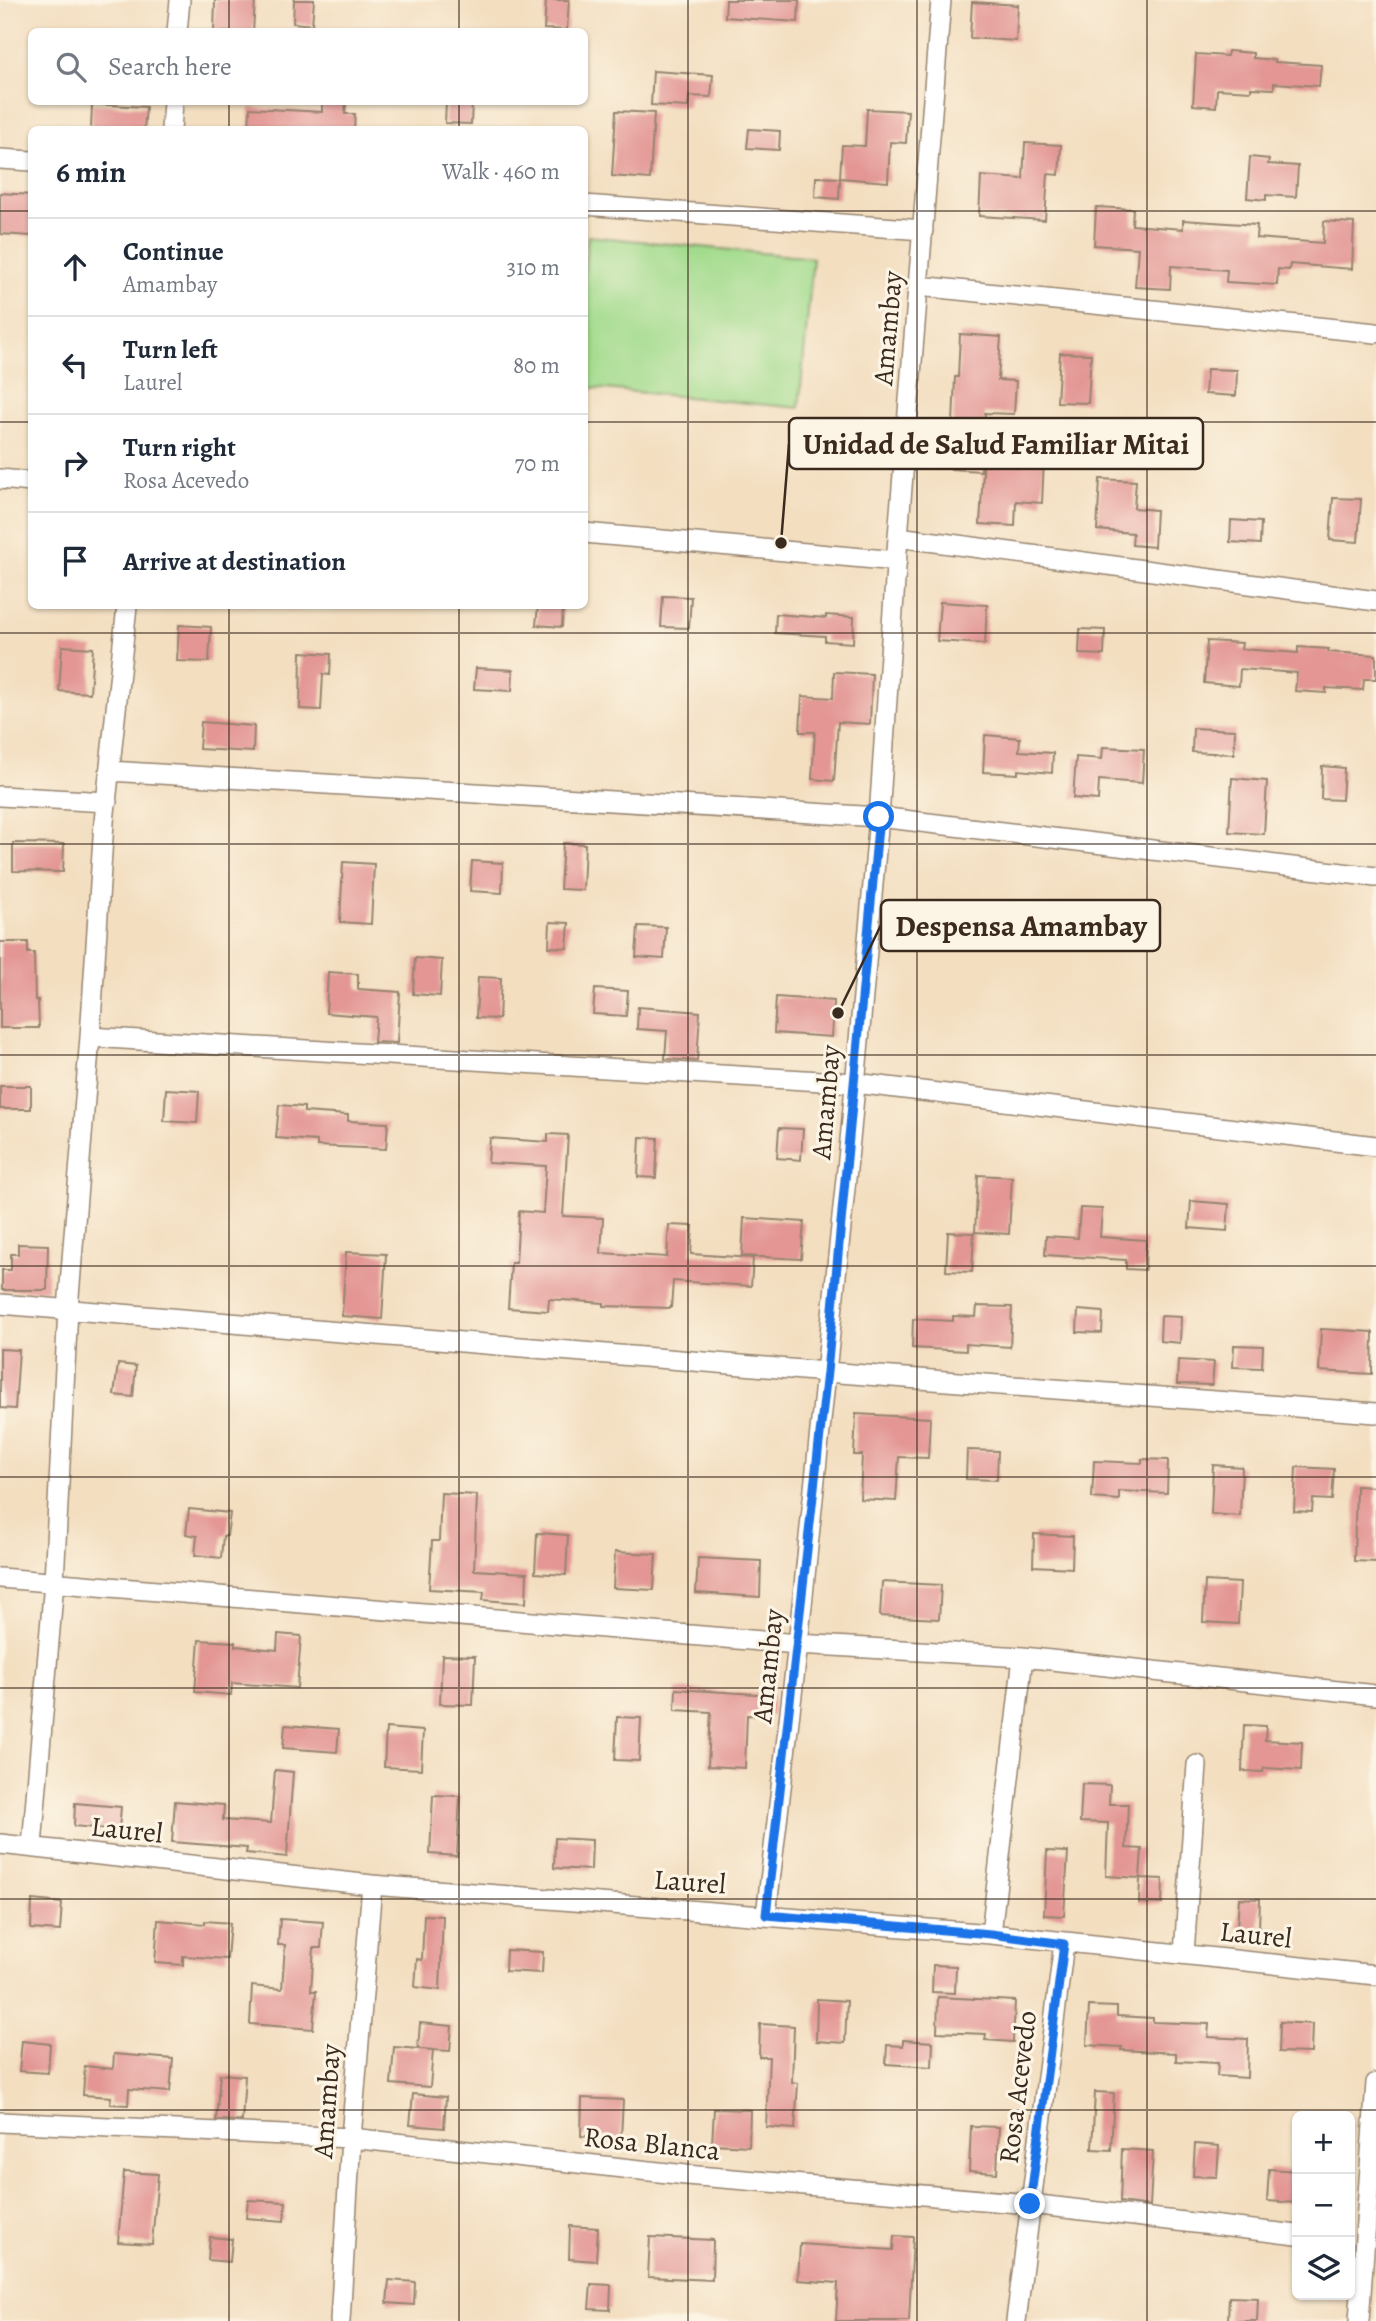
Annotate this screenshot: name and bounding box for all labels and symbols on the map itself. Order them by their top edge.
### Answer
street label: Amambay [864,269,912,388]
callout: Unidad de Salud Familiar Mitai [789,418,1203,469]
text: Unidad de Salud Familiar Mitai [803,424,1190,464]
route start [863,801,894,832]
callout: Despensa Amambay [881,900,1160,951]
text: Despensa Amambay [895,906,1148,946]
street label: Amambay [802,1043,850,1162]
street label: Amambay [743,1607,793,1726]
street label: Laurel [89,1807,165,1853]
street label: Laurel [653,1861,727,1903]
street label: Laurel [1218,1912,1294,1958]
street label: Rosa Acevedo [990,2009,1046,2166]
street label: Amambay [304,2042,350,2161]
street label: Rosa Blanca [582,2118,722,2170]
route end [1014,2188,1045,2219]

